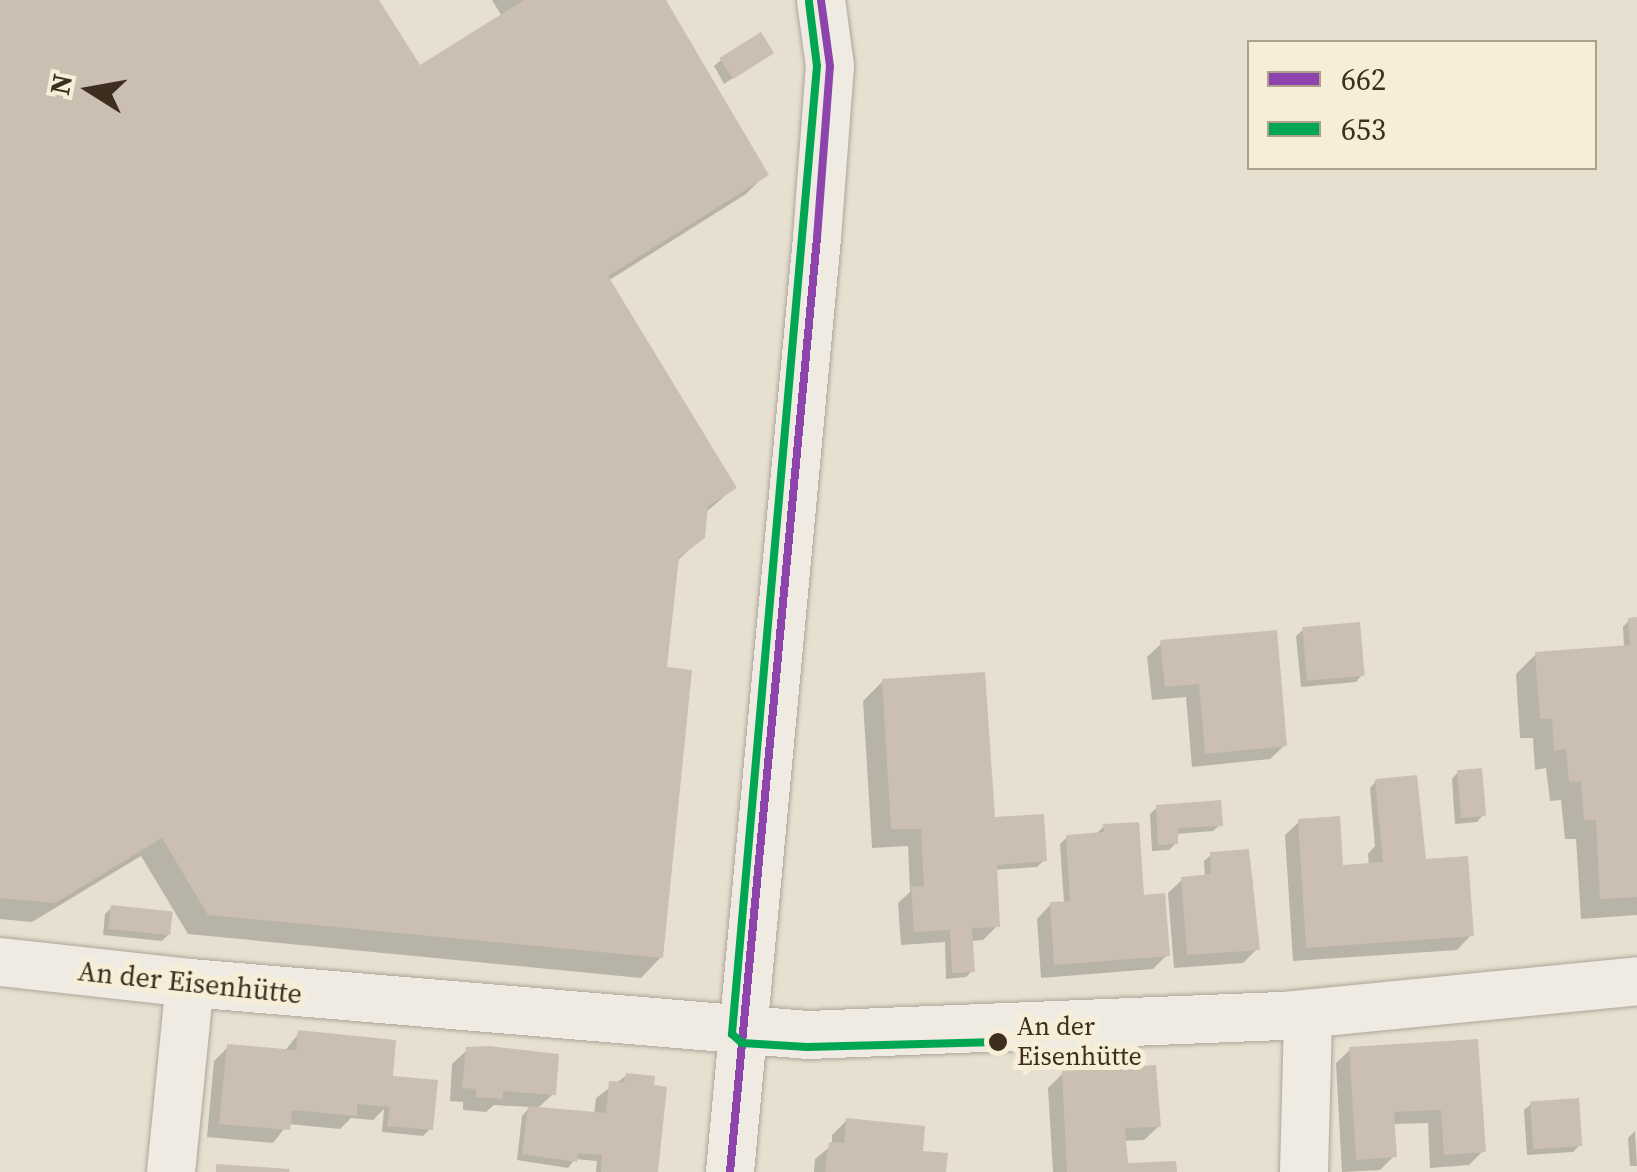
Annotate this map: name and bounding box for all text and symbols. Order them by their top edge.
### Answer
north arrow [40,40,140,140]
legend [1247,40,1597,170]
text: 662 [1341,59,1386,100]
text: N [40,71,81,98]
text: 653 [1341,109,1386,150]
street label: An der Eisenhütte [76,954,304,1010]
place label: An der Eisenhütte [1017,1011,1142,1072]
marker: An der Eisenhütte [988,1032,1008,1052]

